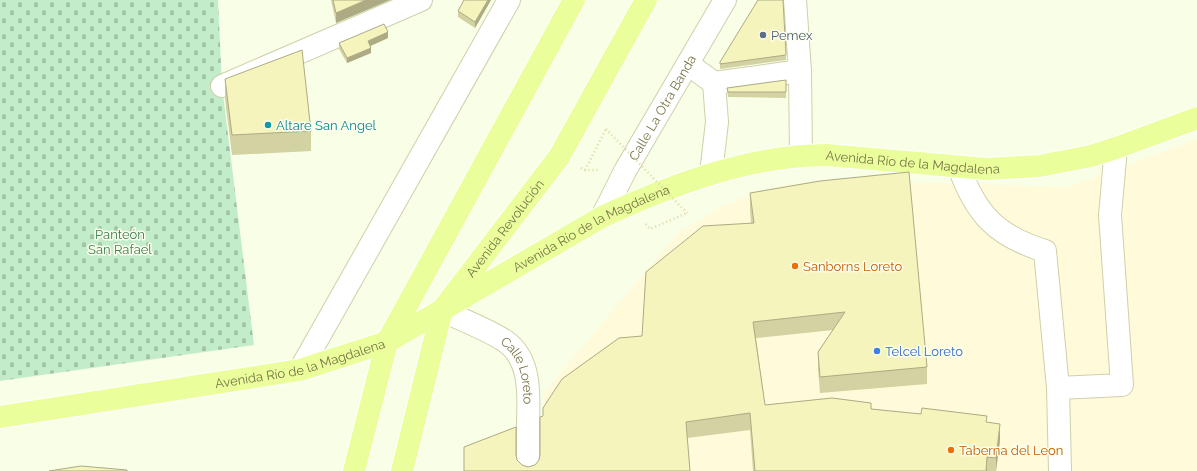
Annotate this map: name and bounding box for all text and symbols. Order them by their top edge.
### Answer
place label: Pemex [771,28,813,43]
marker: Pemex [758,30,768,40]
street label: Calle La Otra Banda [625,52,699,163]
place label: Altare San Angel [276,118,377,133]
marker: Altare San Angel [263,120,273,130]
street label: Avenida Río de la Magdalena [825,147,1000,177]
street label: Avenida Revolución [463,176,547,280]
street label: Avenida Río de la Magdalena [510,182,671,275]
park label: Panteón San Rafael [88,227,152,257]
place label: Sanborns Loreto [803,259,902,274]
marker: Sanborns Loreto [790,261,800,271]
street label: Calle Loreto [498,333,536,405]
street label: Avenida Río de la Magdalena [214,336,387,391]
place label: Telcel Loreto [885,344,963,359]
marker: Telcel Loreto [872,346,882,356]
place label: Taberna del Leon [959,443,1063,458]
marker: Taberna del Leon [946,445,956,455]

